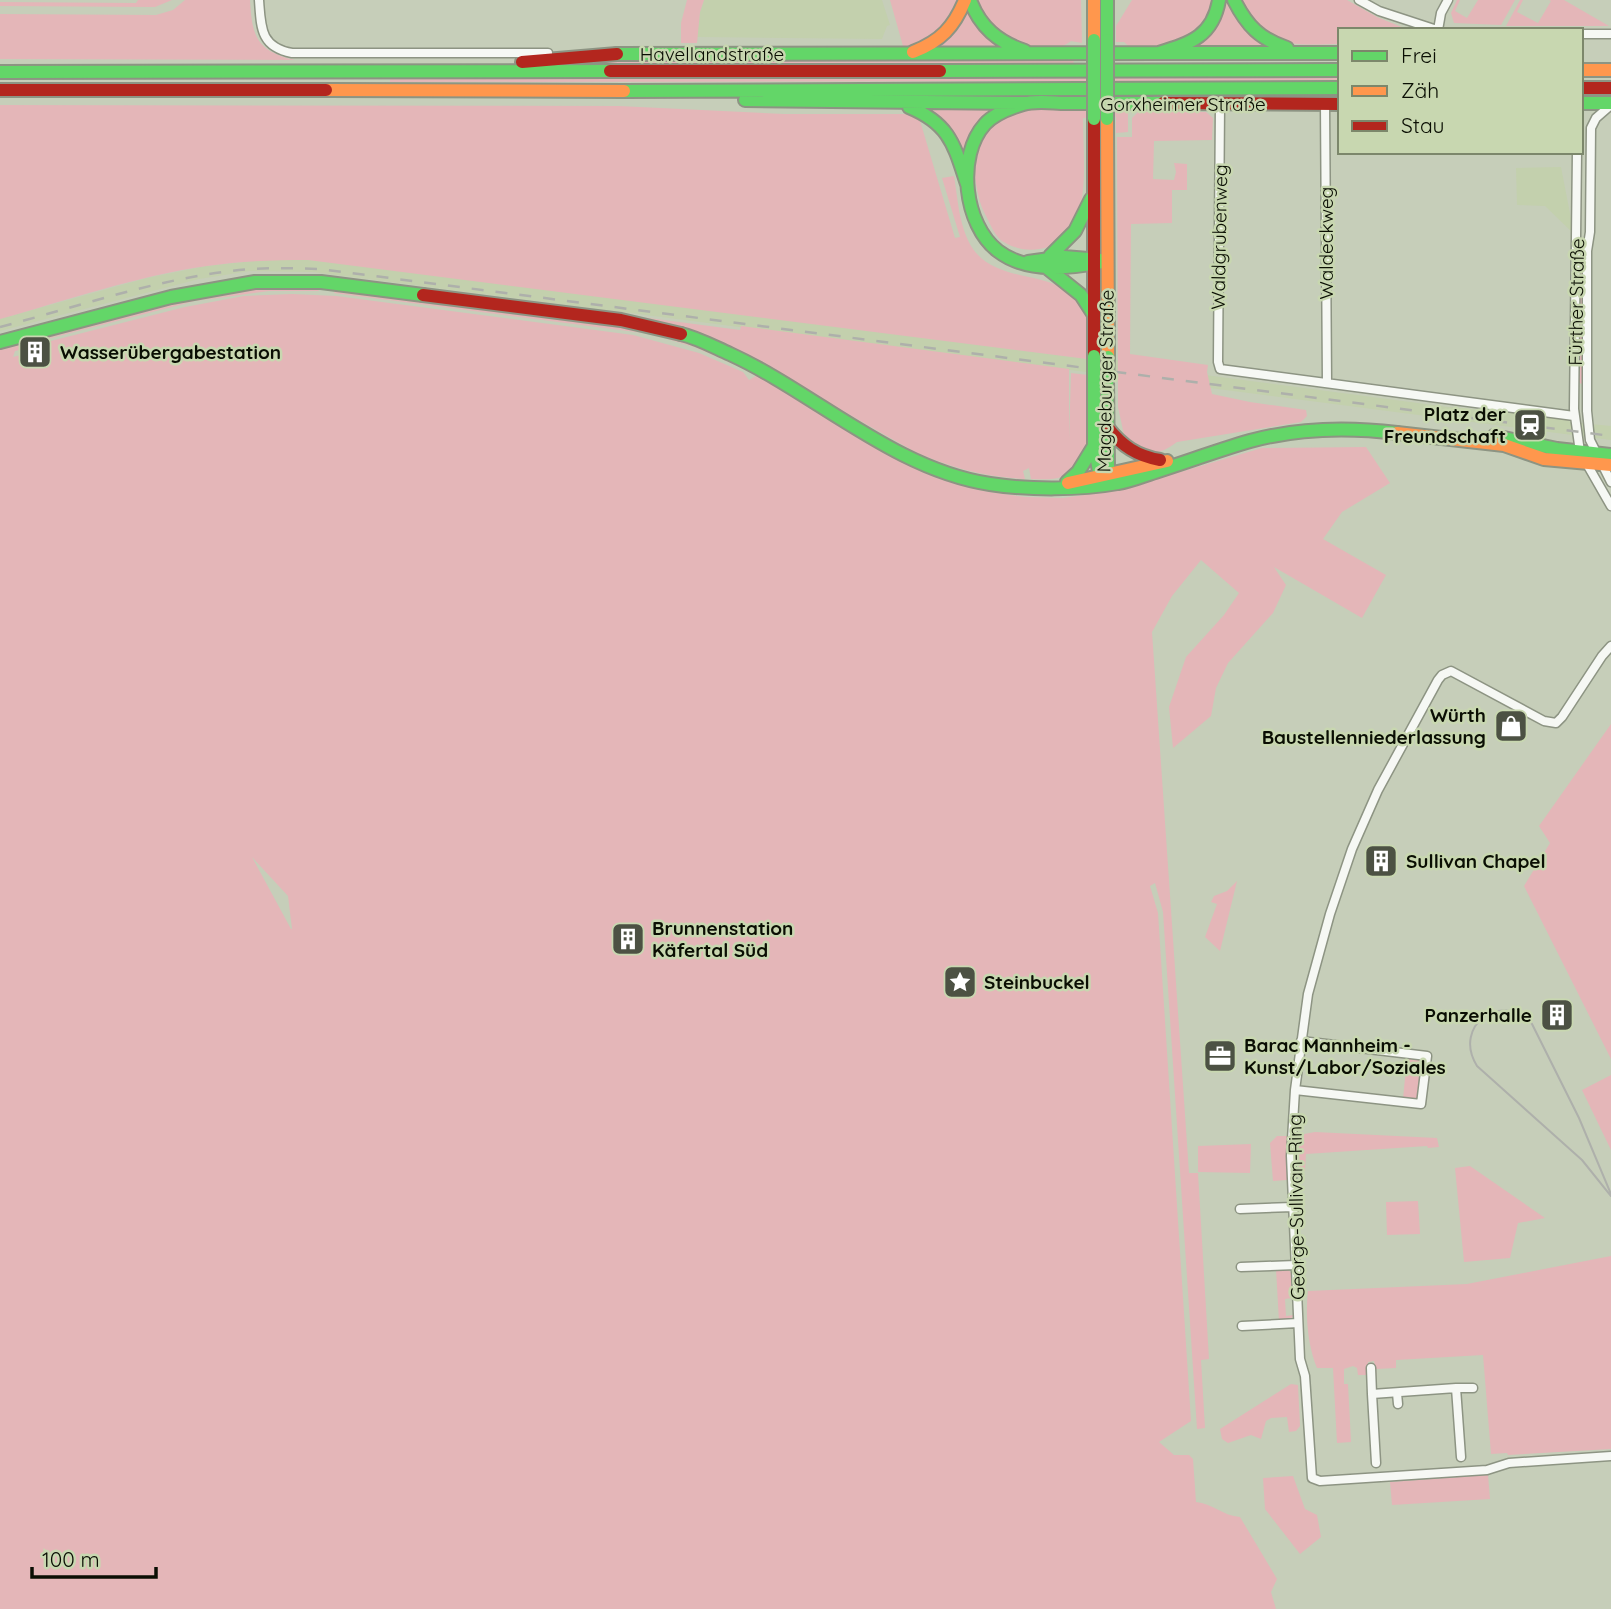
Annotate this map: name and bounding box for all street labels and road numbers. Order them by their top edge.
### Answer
street label: Havellandstraße [640,42,784,66]
street label: Gorxheimer Straße [1100,92,1266,116]
street label: Waldgrubenweg [1206,164,1232,310]
street label: Waldeckweg [1314,187,1338,299]
street label: Fürther Straße [1563,238,1589,366]
street label: Magdeburger Straße [1091,289,1119,473]
street label: George-Sullivan-Ring [1282,1114,1310,1300]

